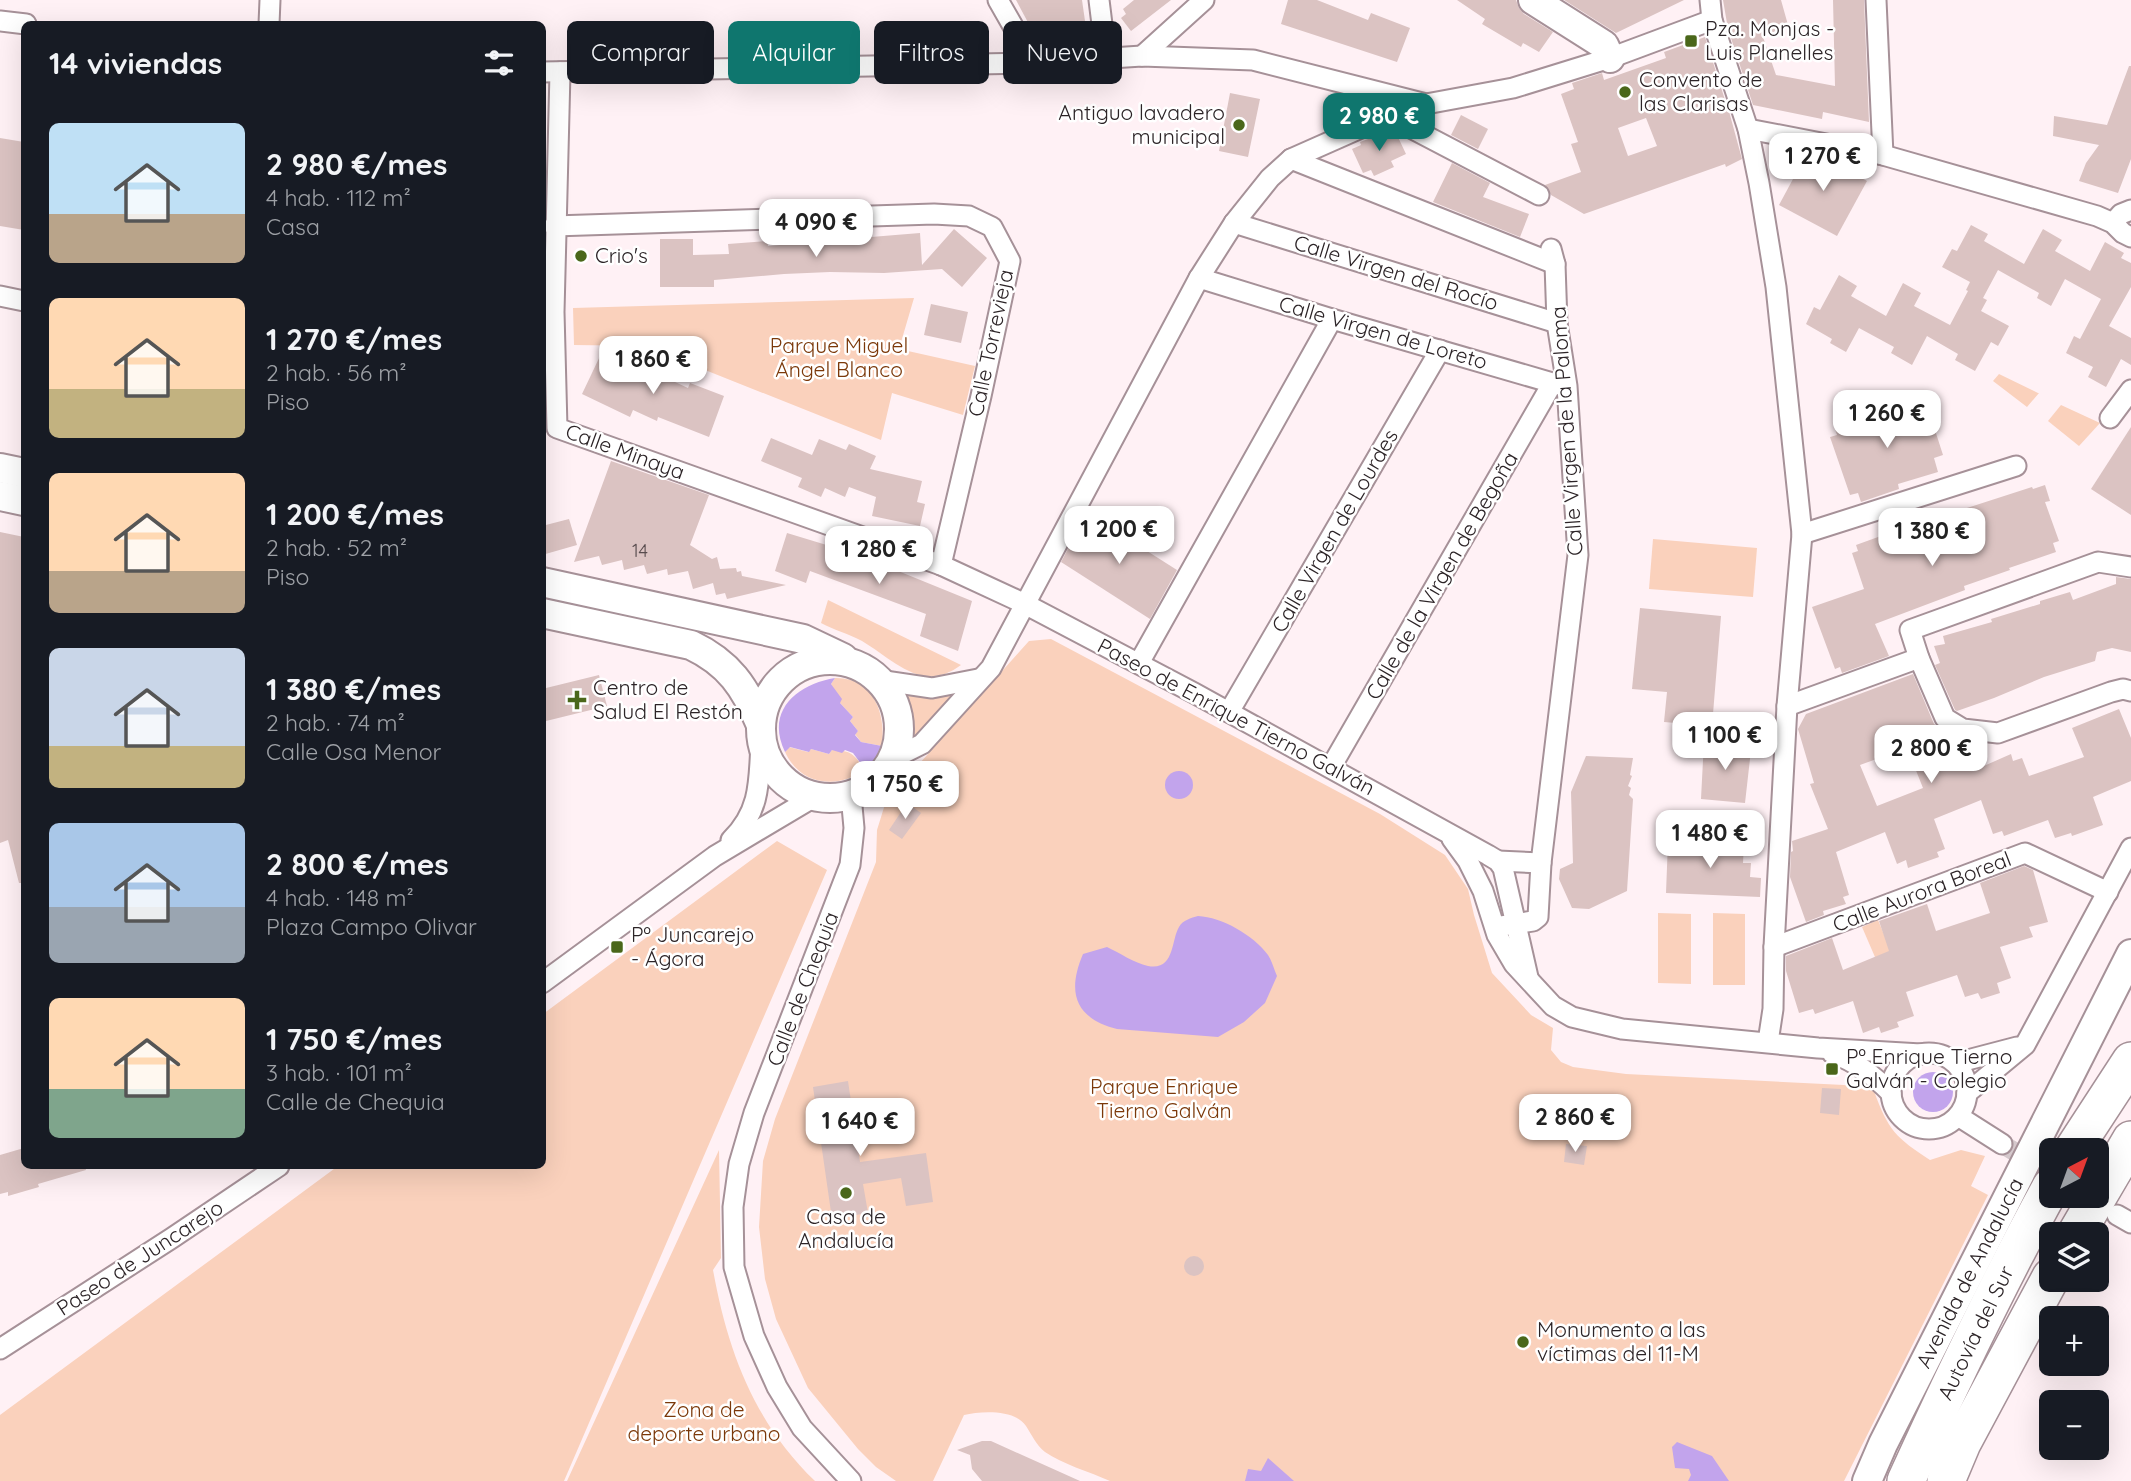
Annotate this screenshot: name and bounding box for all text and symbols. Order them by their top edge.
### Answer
place label: Pza. Monjas - Luis Planelles [1705,15,1834,65]
chip: Comprar [567,21,714,84]
chip: Alquilar [728,21,860,84]
chip: Filtros [874,21,989,84]
chip: Nuevo [1003,21,1122,84]
marker: Pza. Monjas - Luis Planelles [1683,33,1699,49]
text: 14 viviendas [49,44,222,82]
icon: filters [480,44,518,82]
place label: Convento de las Clarisas [1639,66,1762,116]
marker: Convento de las Clarisas [1617,84,1633,100]
pin: 2 980 € [1314,94,1444,153]
place label: Antiguo lavadero municipal [1058,99,1225,149]
text: 2 980 € [1339,101,1419,130]
marker: Antiguo lavadero municipal [1231,117,1247,133]
pin: 1 270 € [1758,134,1888,193]
text: 1 270 € [1785,141,1861,170]
text: 2 980 €/mes [266,145,447,183]
icon: home [105,151,189,235]
text: 4 hab. · 112 m² [266,183,411,212]
pin: 4 090 € [751,200,881,259]
text: 4 090 € [775,207,857,236]
text: Casa [266,212,320,241]
street label: Calle Virgen del Rocío [1291,229,1501,315]
place label: Crio's [595,242,648,268]
marker: Crio's [573,248,589,264]
street label: Calle Torrevieja [962,267,1018,419]
street label: Calle Virgen de Loreto [1276,290,1490,374]
street label: Calle Virgen de la Paloma [1544,305,1588,557]
text: 1 270 €/mes [266,320,442,358]
icon: home [105,326,189,410]
park label: Parque Miguel Ángel Blanco [770,332,908,382]
pin: 1 860 € [588,336,718,396]
text: 1 860 € [615,344,691,373]
text: 2 hab. · 56 m² [266,358,407,387]
text: Piso [266,387,309,416]
pin: 1 260 € [1822,391,1952,450]
text: 1 260 € [1849,398,1925,427]
street label: Calle Minaya [562,417,688,485]
street label: Calle Virgen de Lourdes [1265,424,1403,637]
street label: Calle de la Virgen de Begoña [1359,447,1523,704]
text: 1 200 €/mes [266,495,444,533]
icon: home [105,501,189,585]
pin: 1 200 € [1054,506,1184,566]
pin: 1 380 € [1867,508,1997,568]
text: 1 200 € [1080,514,1158,543]
text: 1 380 € [1894,516,1970,545]
pin: 1 280 € [814,526,944,586]
text: 2 hab. · 52 m² [266,533,407,562]
text: 1 280 € [841,534,917,563]
house number: 14 [632,539,648,562]
text: Piso [266,562,309,591]
street label: Paseo de Enrique Tierno Galván [1093,632,1379,800]
text: 1 380 €/mes [266,670,441,708]
place label: Centro de Salud El Restón [593,674,743,724]
icon: home [105,676,189,760]
marker: Centro de Salud El Restón [567,690,587,710]
text: 2 hab. · 74 m² [266,708,405,737]
pin: 1 100 € [1660,712,1790,772]
text: 1 100 € [1688,720,1762,749]
pin: 2 800 € [1866,726,1996,785]
text: 2 800 € [1890,733,1972,762]
text: Calle Osa Menor [266,737,441,766]
pin: 1 750 € [840,762,970,821]
text: 1 750 € [867,769,943,798]
pin: 1 480 € [1645,810,1775,870]
text: 1 480 € [1672,818,1748,847]
text: 2 800 €/mes [266,845,449,883]
street label: Calle Aurora Boreal [1829,845,2014,937]
icon: home [105,851,189,935]
text: 4 hab. · 148 m² [266,883,414,912]
street label: Calle de Chequia [761,908,843,1069]
text: Plaza Campo Olivar [266,912,477,941]
place label: Pº Juncarejo - Ágora [631,921,754,971]
marker: Pº Juncarejo - Ágora [609,939,625,955]
text: 1 750 €/mes [266,1020,442,1058]
icon: home [105,1026,189,1110]
place label: Pº Enrique Tierno Galván - Colegio [1846,1043,2012,1093]
text: 3 hab. · 101 m² [266,1058,412,1087]
marker: Pº Enrique Tierno Galván - Colegio [1824,1061,1840,1077]
park label: Parque Enrique Tierno Galván [1090,1073,1238,1123]
text: Calle de Chequia [266,1087,445,1116]
pin: 2 860 € [1510,1094,1640,1154]
pin: 1 640 € [795,1098,925,1158]
text: 2 860 € [1535,1102,1615,1131]
text: 1 640 € [822,1106,898,1135]
north arrow [2039,1138,2109,1208]
map controls [2039,1138,2109,1460]
street label: Avenida de Andalucía [1910,1173,2028,1372]
marker: Casa de Andalucía [838,1185,854,1201]
street label: Paseo de Juncarejo [51,1194,228,1321]
place label: Casa de Andalucía [798,1203,894,1253]
button: layers [2039,1222,2109,1292]
street label: Autovía del Sur [1931,1261,2019,1404]
button: + [2039,1306,2109,1376]
place label: Monumento a las víctimas del 11-M [1537,1316,1706,1366]
marker: Monumento a las víctimas del 11-M [1515,1334,1531,1350]
button: − [2039,1390,2109,1460]
park label: Zona de deporte urbano [627,1396,781,1446]

